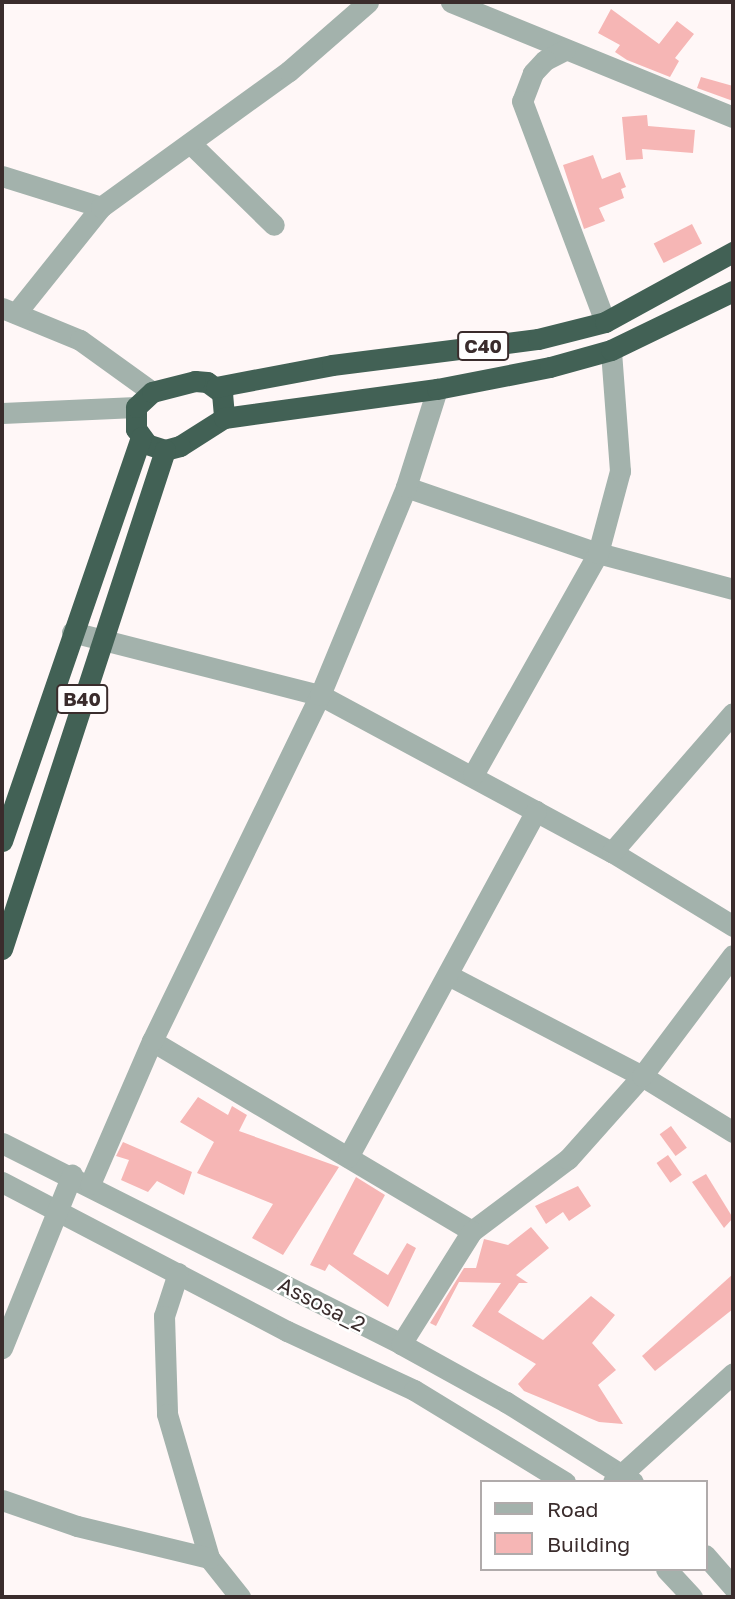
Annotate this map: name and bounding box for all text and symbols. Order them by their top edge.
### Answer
road number: C40 [457,330,509,362]
road number: B40 [56,684,108,714]
street label: Assosa_2 [274,1271,370,1337]
legend [480,1480,707,1571]
text: Road [547,1496,598,1522]
text: Building [547,1531,630,1557]

